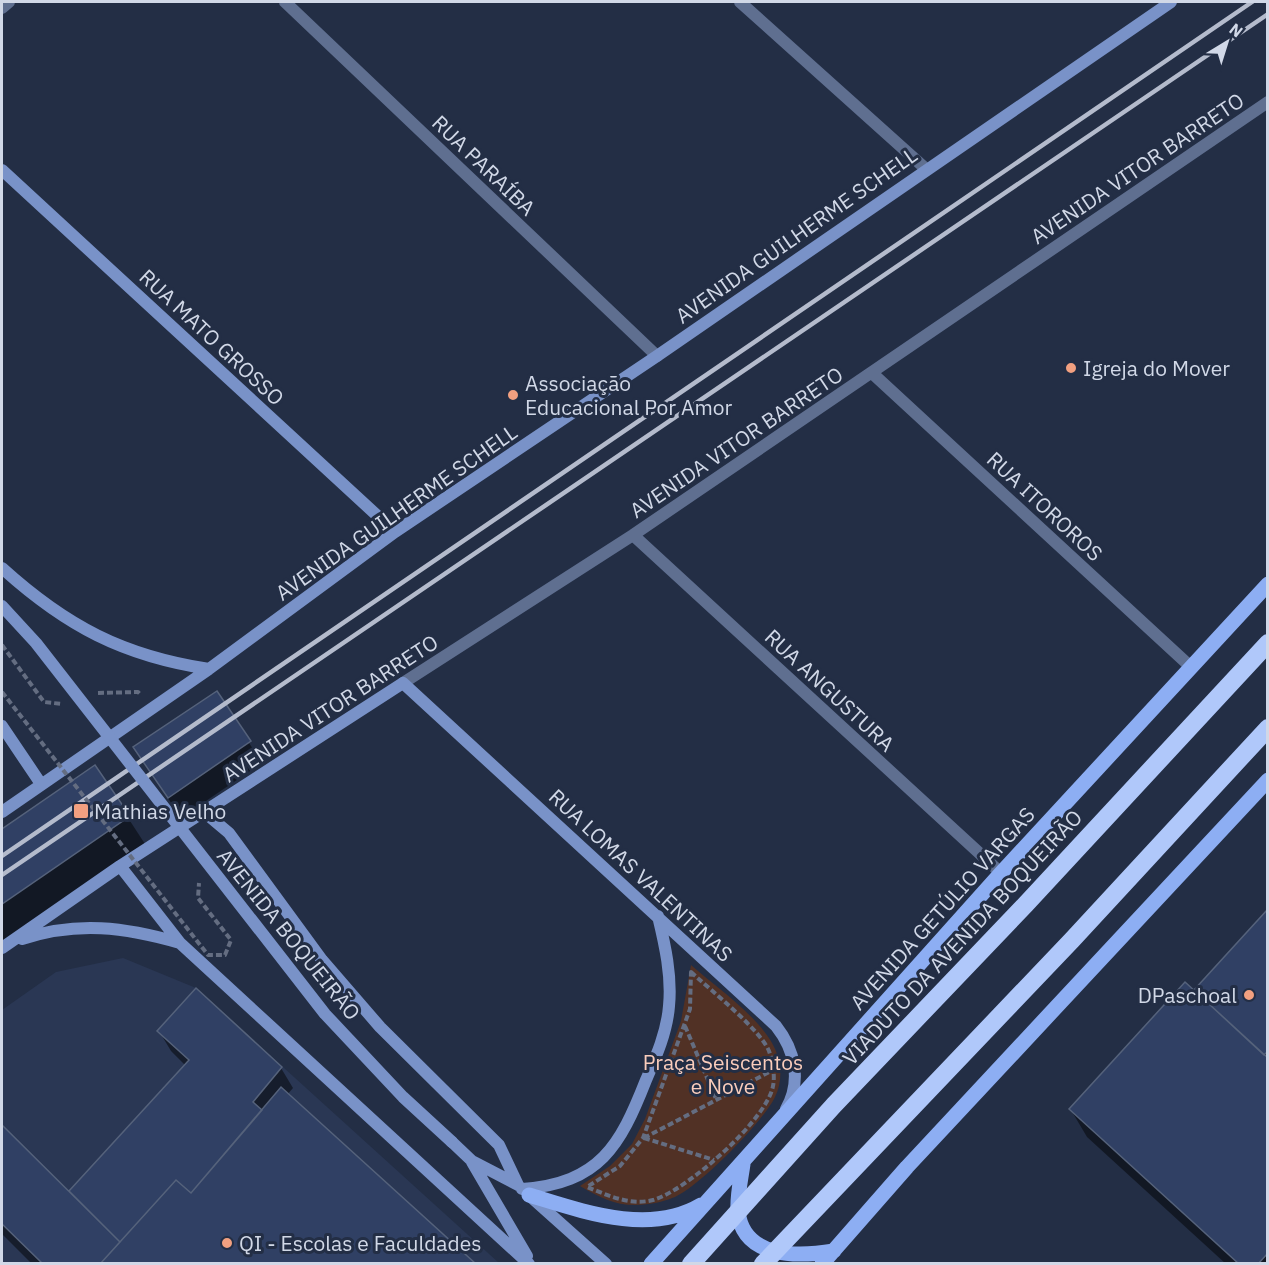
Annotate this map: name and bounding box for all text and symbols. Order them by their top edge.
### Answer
north arrow [1197,12,1257,72]
text: N [1226,19,1247,42]
street label: AVENIDA VITOR BARRETO [1025,86,1249,250]
street label: RUA PARAÍBA [426,109,542,221]
street label: AVENIDA GUILHERME SCHELL [670,141,922,329]
street label: RUA MATO GROSSO [134,263,290,411]
place label: Igreja do Mover [1083,354,1230,382]
street label: AVENIDA VITOR BARRETO [624,360,848,524]
marker: Igreja do Mover [1064,361,1078,375]
place label: Associação Educacional Por Amor [525,369,733,421]
marker: Associação Educacional Por Amor [506,388,520,402]
street label: AVENIDA GUILHERME SCHELL [270,418,522,606]
street label: RUA ITOROROS [981,445,1109,567]
street label: RUA ANGUSTURA [759,623,901,757]
street label: AVENIDA VITOR BARRETO [217,628,443,788]
street label: RUA LOMAS VALENTINAS [543,782,739,968]
place label: Mathias Velho [94,797,226,825]
street label: AVENIDA GETÚLIO VARGAS [843,801,1041,1015]
marker: Mathias Velho [72,802,90,820]
street label: VIADUTO DA AVENIDA BOQUEIRÃO [836,803,1088,1071]
street label: AVENIDA BOQUEIRÃO [211,842,367,1026]
place label: DPaschoal [1138,981,1237,1009]
marker: DPaschoal [1242,988,1256,1002]
park label: Praça Seiscentos e Nove [643,1048,803,1100]
place label: QI - Escolas e Faculdades [239,1229,481,1257]
marker: QI - Escolas e Faculdades [220,1236,234,1250]

